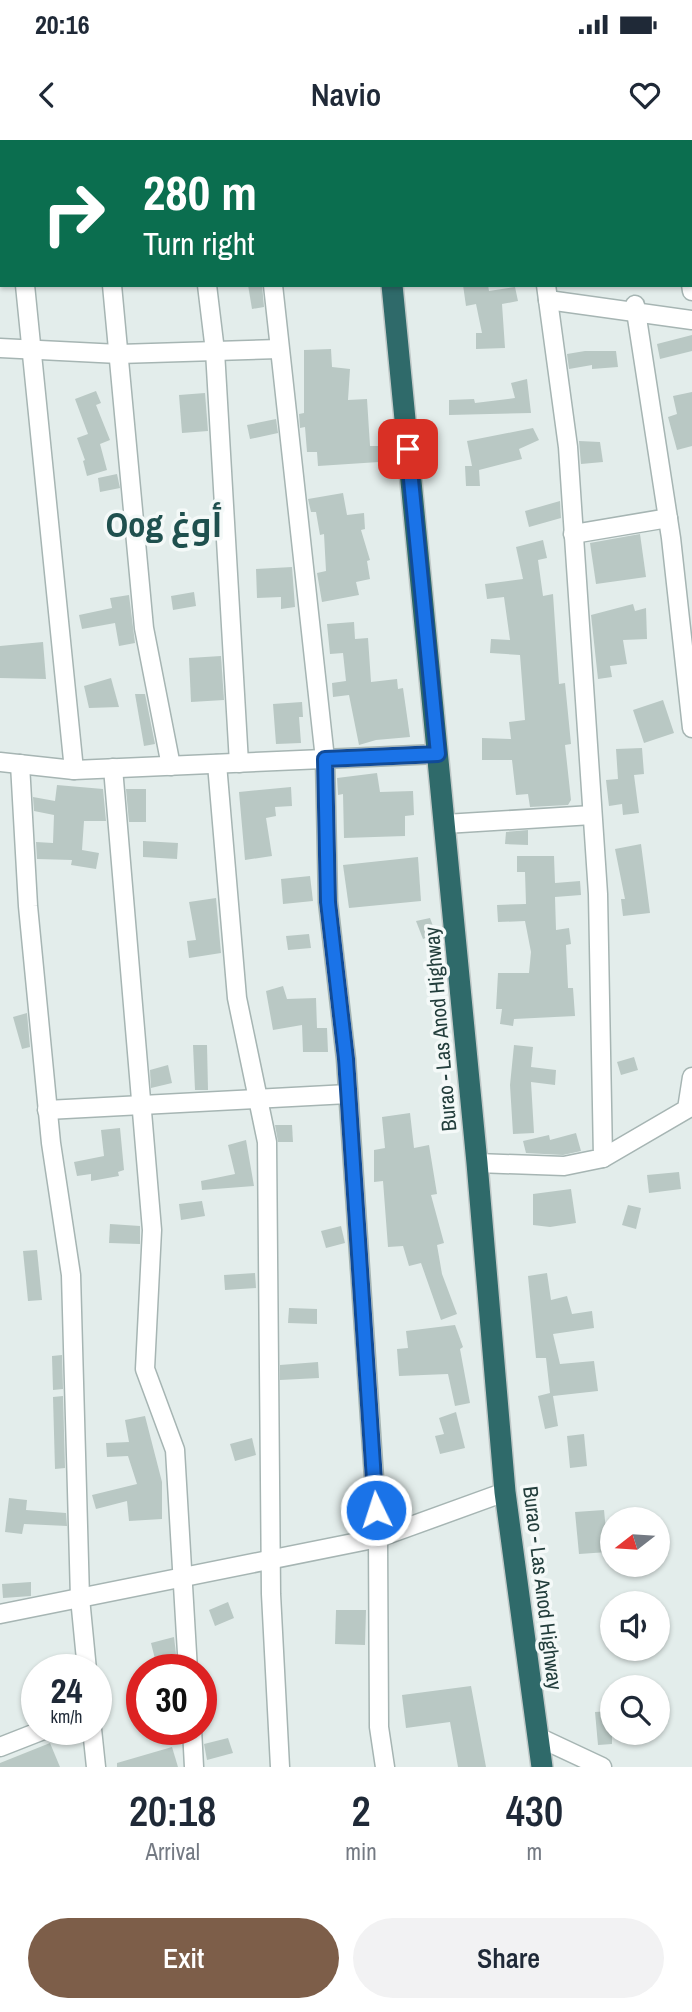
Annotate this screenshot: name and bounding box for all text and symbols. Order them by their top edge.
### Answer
text: 20:16 [35,7,90,42]
text: Navio [311,73,381,116]
icon: back [28,76,66,114]
icon: heart [626,76,664,114]
text: 280 m [143,159,257,225]
icon: right [28,168,119,259]
text: Turn right [143,222,255,265]
pin [378,419,438,479]
icon: arrive [389,430,427,468]
district label: Oog أوغ [106,501,222,549]
street label: Burao - Las Anod Highway [417,925,463,1132]
position arrow [339,1473,413,1547]
street label: Burao - Las Anod Highway [516,1485,570,1692]
north arrow [600,1507,670,1577]
map controls [600,1507,670,1745]
button: sound [600,1591,670,1661]
speed limit sign: 30 [126,1654,217,1745]
text: 24 [51,1667,82,1714]
button: search [600,1675,670,1745]
text: km/h [51,1704,83,1729]
text: 20:18 [129,1783,216,1839]
text: 2 [351,1783,371,1839]
text: 430 [506,1783,563,1839]
text: Arrival [145,1836,200,1867]
text: min [345,1836,377,1867]
text: m [527,1836,542,1867]
button: Exit [28,1918,339,1998]
button: Share [353,1918,664,1998]

